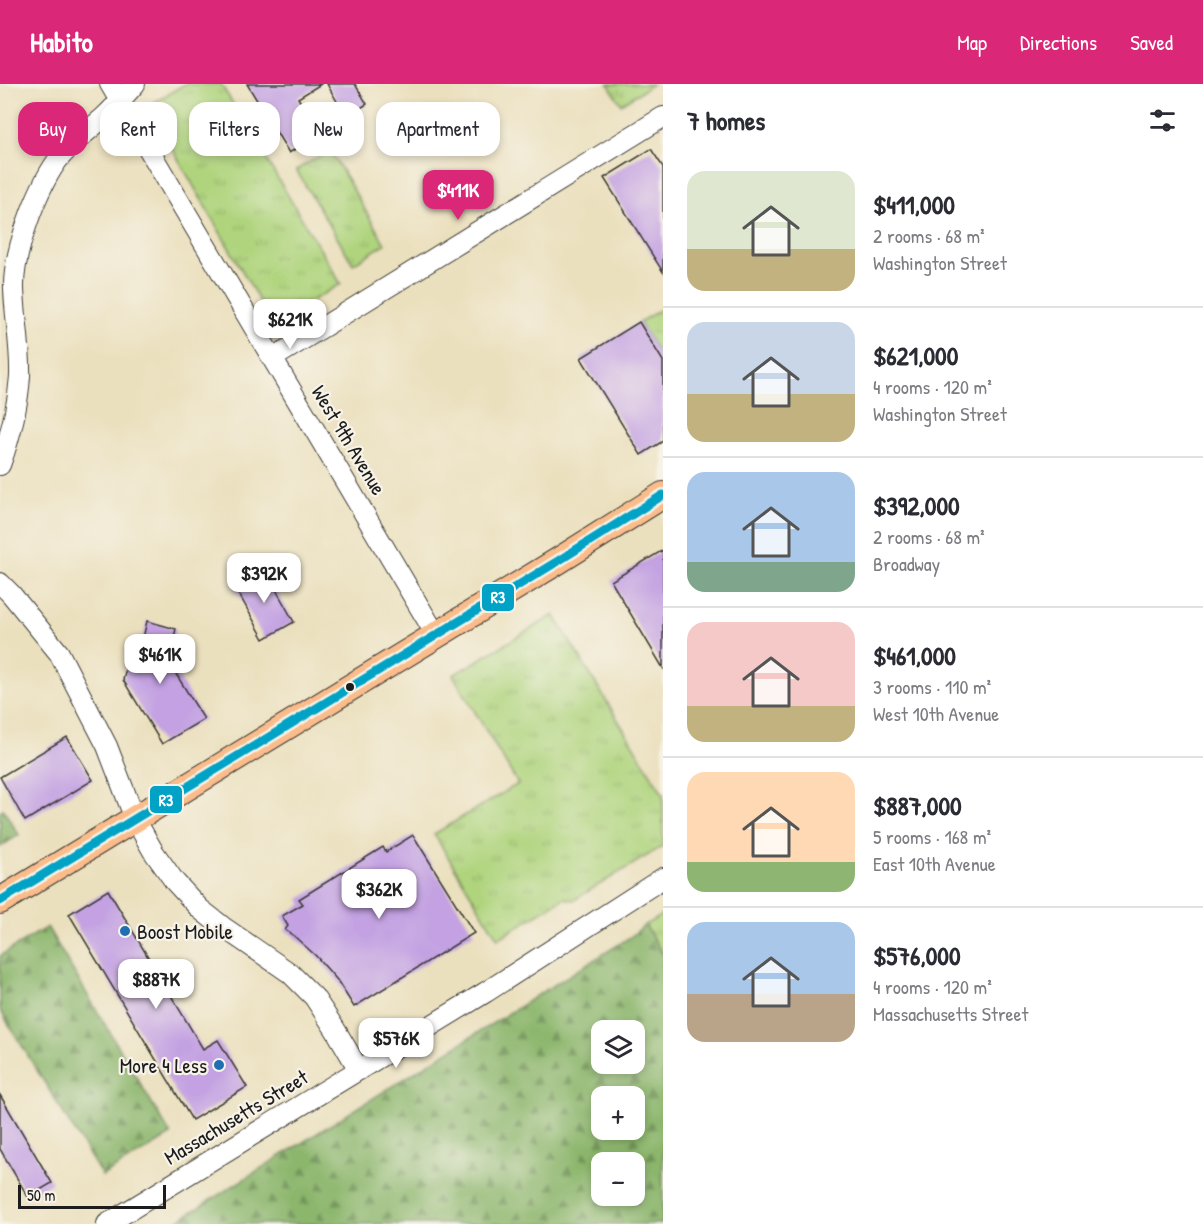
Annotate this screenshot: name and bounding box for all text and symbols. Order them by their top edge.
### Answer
text: Habito [30,23,93,61]
text: Map [957,28,987,57]
text: Directions [1020,28,1097,57]
text: Saved [1130,28,1173,57]
chip: Buy [18,102,88,156]
chip: Rent [100,102,177,156]
chip: Filters [189,102,280,156]
chip: New [292,102,364,156]
chip: Apartment [376,102,500,156]
text: 7 homes [687,103,765,138]
icon: filters [1146,104,1179,137]
pin: $411K [416,170,500,221]
text: $411K [437,176,479,203]
text: $411,000 [873,187,955,222]
icon: home [735,195,807,267]
text: 2 rooms · 68 m² [873,222,985,249]
text: Washington Street [873,249,1007,276]
pin: $621K [248,299,332,350]
text: $621K [267,305,313,332]
text: $621,000 [873,338,958,373]
icon: home [735,346,807,418]
text: 4 rooms · 120 m² [873,373,992,400]
street label: West 9th Avenue [305,380,393,500]
text: Washington Street [873,400,1007,427]
text: $392,000 [873,488,960,523]
icon: home [735,496,807,568]
text: 2 rooms · 68 m² [873,523,985,550]
text: Broadway [873,550,940,577]
pin: $392K [222,553,306,604]
text: $392K [241,559,287,586]
line badge: R3 [481,583,515,612]
text: R3 [491,586,505,608]
pin: $461K [118,634,202,685]
text: $461,000 [873,638,956,673]
text: $461K [138,640,182,667]
icon: home [735,646,807,718]
text: 3 rooms · 110 m² [873,673,991,700]
unlabelled marker [344,681,356,693]
text: West 10th Avenue [873,700,999,727]
line badge: R3 [149,785,183,814]
text: $887,000 [873,788,962,823]
text: R3 [159,789,173,811]
icon: home [735,796,807,868]
text: 5 rooms · 168 m² [873,823,991,850]
text: East 10th Avenue [873,850,996,877]
pin: $362K [337,869,421,920]
text: $362K [356,875,402,902]
place label: Boost Mobile [137,917,233,946]
marker: Boost Mobile [118,924,132,938]
text: $576,000 [873,938,961,973]
icon: home [735,946,807,1018]
pin: $887K [114,959,198,1010]
text: $887K [132,965,180,992]
text: 4 rooms · 120 m² [873,973,992,1000]
text: Massachusetts Street [873,1000,1028,1027]
pin: $576K [354,1018,438,1069]
map controls [591,1020,645,1206]
button: layers [591,1020,645,1074]
text: $576K [373,1024,419,1051]
place label: More 4 Less [120,1051,207,1080]
marker: More 4 Less [212,1058,226,1072]
street label: Massachusetts Street [159,1062,314,1171]
button: + [591,1086,645,1140]
button: − [591,1152,645,1206]
scale bar [18,1182,166,1210]
text: 50 m [27,1184,56,1206]

